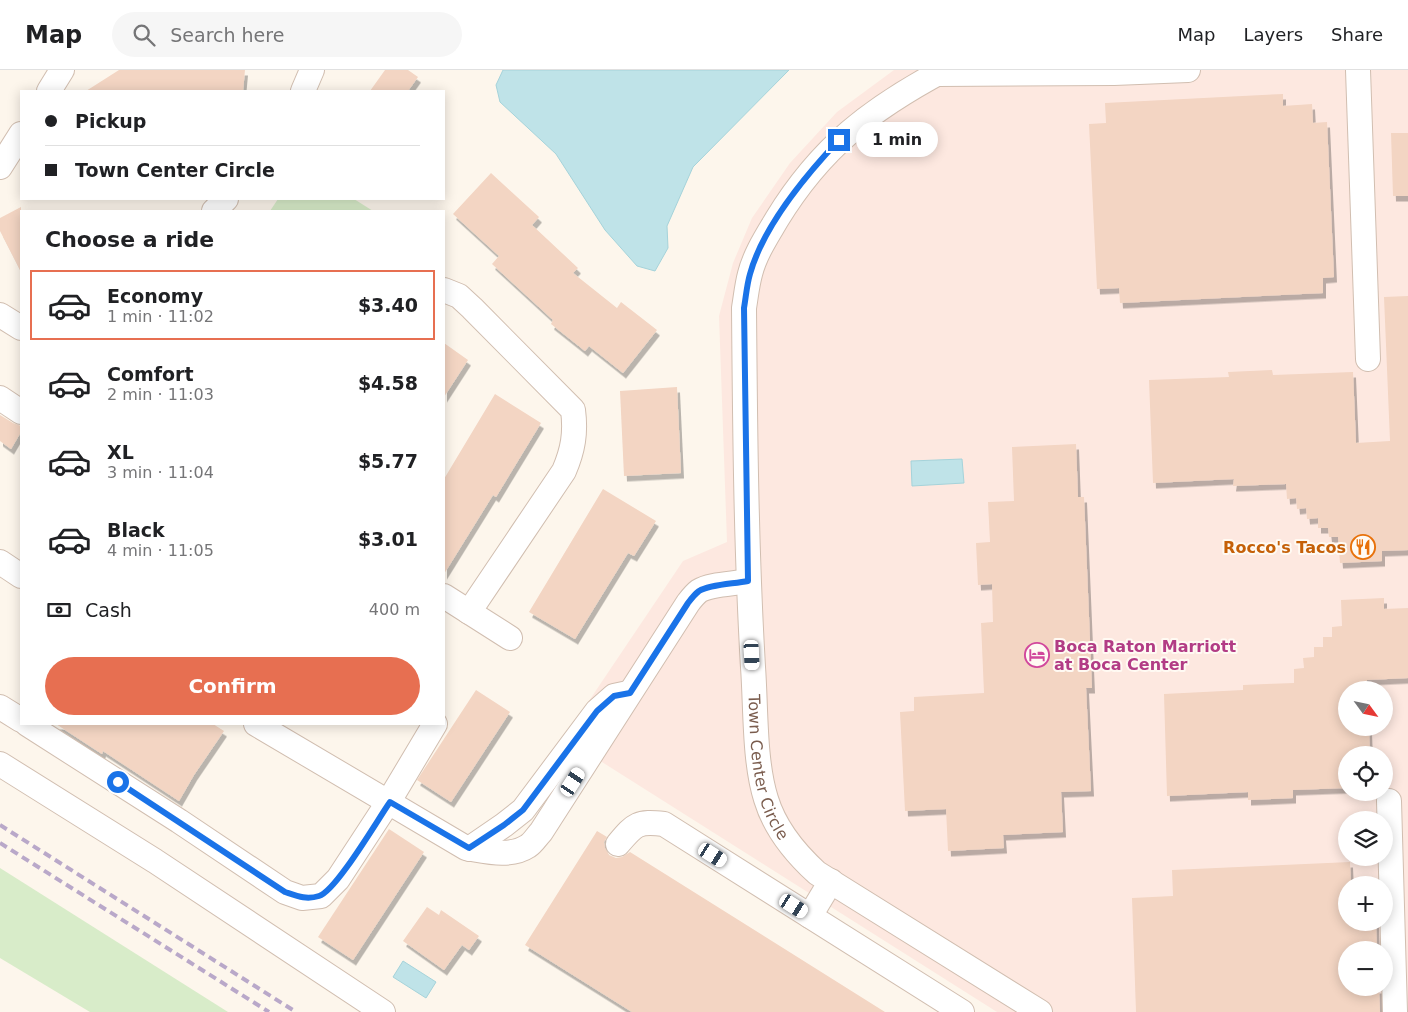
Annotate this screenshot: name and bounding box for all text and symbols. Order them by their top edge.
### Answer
search box [112,12,462,57]
text: Map [25,21,82,49]
icon: search [130,21,158,49]
text: Search here [170,24,284,46]
text: Map [1177,24,1215,45]
text: Layers [1243,24,1303,45]
text: Share [1331,24,1383,45]
text: Pickup [75,110,146,132]
callout: 1 min [856,122,939,158]
route end [828,129,850,151]
text: 1 min [872,130,922,149]
text: Town Center Circle [75,159,275,181]
text: Choose a ride [45,227,214,252]
icon: car [47,283,92,328]
text: Economy [107,285,203,307]
text: $3.40 [358,294,418,316]
text: 1 min · 11:02 [107,307,214,326]
icon: car [47,361,92,406]
text: Comfort [107,363,194,385]
text: $4.58 [358,372,418,394]
text: 2 min · 11:03 [107,385,214,404]
icon: car [47,439,92,484]
text: XL [107,441,134,463]
text: $5.77 [358,450,418,472]
text: 3 min · 11:04 [107,463,214,482]
icon: car [47,517,92,562]
text: Black [107,519,165,541]
text: $3.01 [358,528,418,550]
restaurant icon: Rocco's Tacos [1350,534,1376,560]
place label: Rocco's Tacos [1223,538,1346,557]
text: 4 min · 11:05 [107,541,214,560]
icon: cash [45,596,73,624]
text: Cash [85,599,132,621]
text: 400 m [369,600,420,619]
place label: Boca Raton Marriott at Boca Center [1054,637,1236,674]
car [743,640,760,670]
hotel icon: Boca Raton Marriott at Boca Center [1024,642,1050,668]
button: Confirm [45,657,420,715]
north arrow [1338,681,1392,736]
map controls [1338,681,1393,996]
street label: Town Center Circle [745,693,793,843]
button: locate [1338,746,1393,801]
car [558,765,587,799]
route start [107,771,129,793]
button: layers [1338,811,1393,866]
car [696,841,729,869]
button: + [1338,876,1393,931]
car [777,892,810,920]
button: − [1338,941,1393,996]

